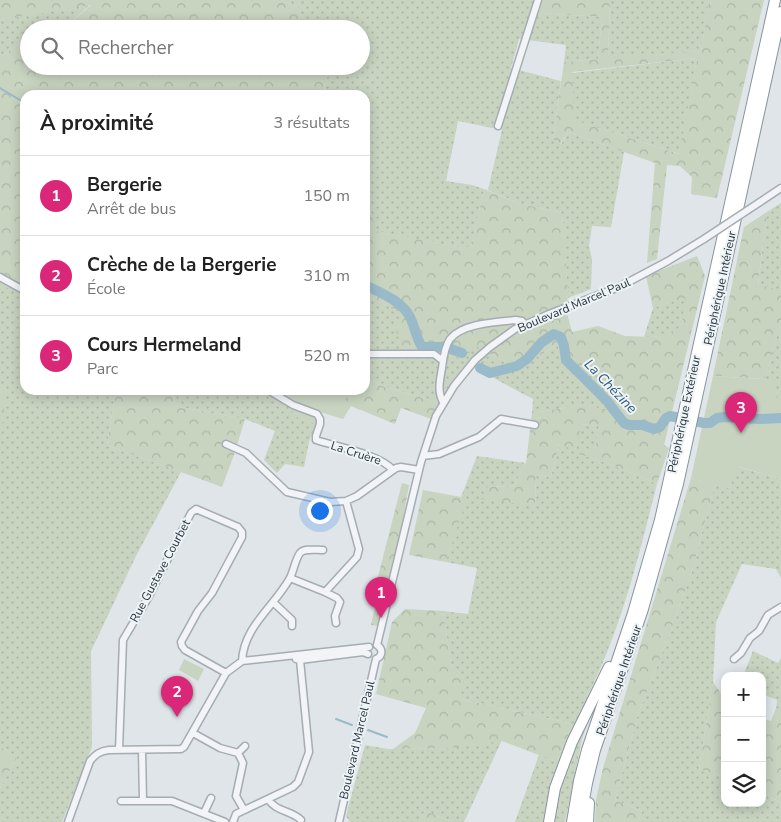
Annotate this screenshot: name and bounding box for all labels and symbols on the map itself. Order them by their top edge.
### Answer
street label: Périphérique Intérieur [700,229,740,346]
street label: Boulevard Marcel Paul [515,274,633,336]
street label: Périphérique Extérieur [664,353,704,474]
water label: La Chézine [580,355,642,418]
pin: 3 [725,392,757,433]
street label: La Cruère [329,437,383,469]
your location [307,498,333,524]
street label: Rue Gustave Courbet [126,516,194,625]
pin: 1 [365,577,397,618]
street label: Périphérique Intérieur [593,622,646,738]
pin: 2 [161,676,193,717]
street label: Boulevard Marcel Paul [336,679,379,801]

